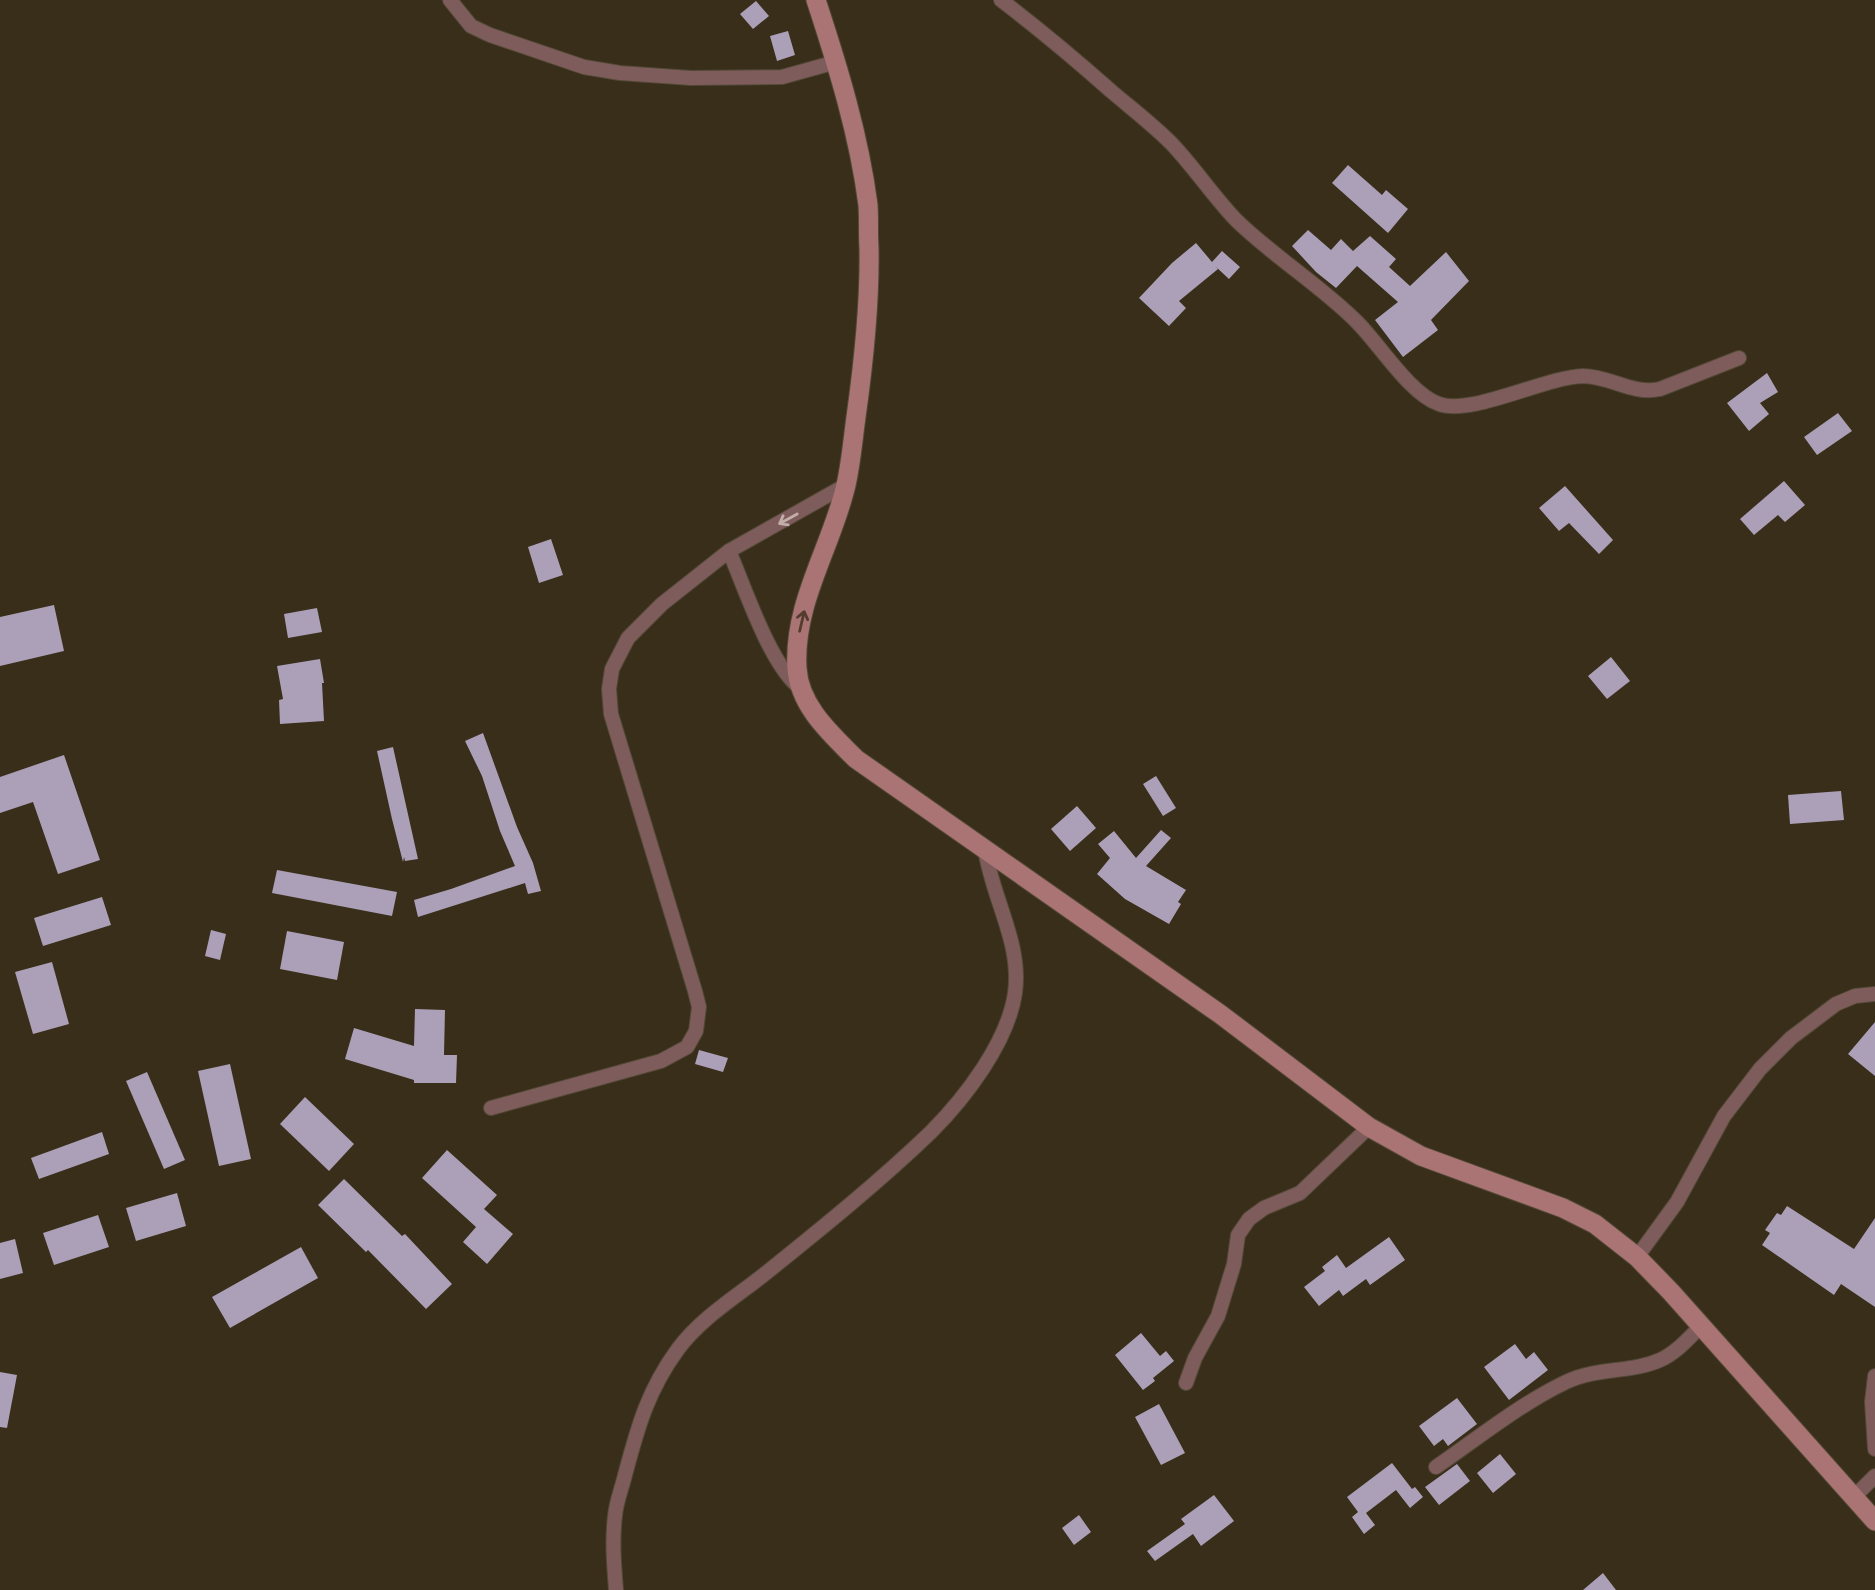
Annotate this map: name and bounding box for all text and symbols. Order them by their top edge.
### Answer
one-way arrow [778,512,798,526]
one-way arrow [795,610,809,633]

